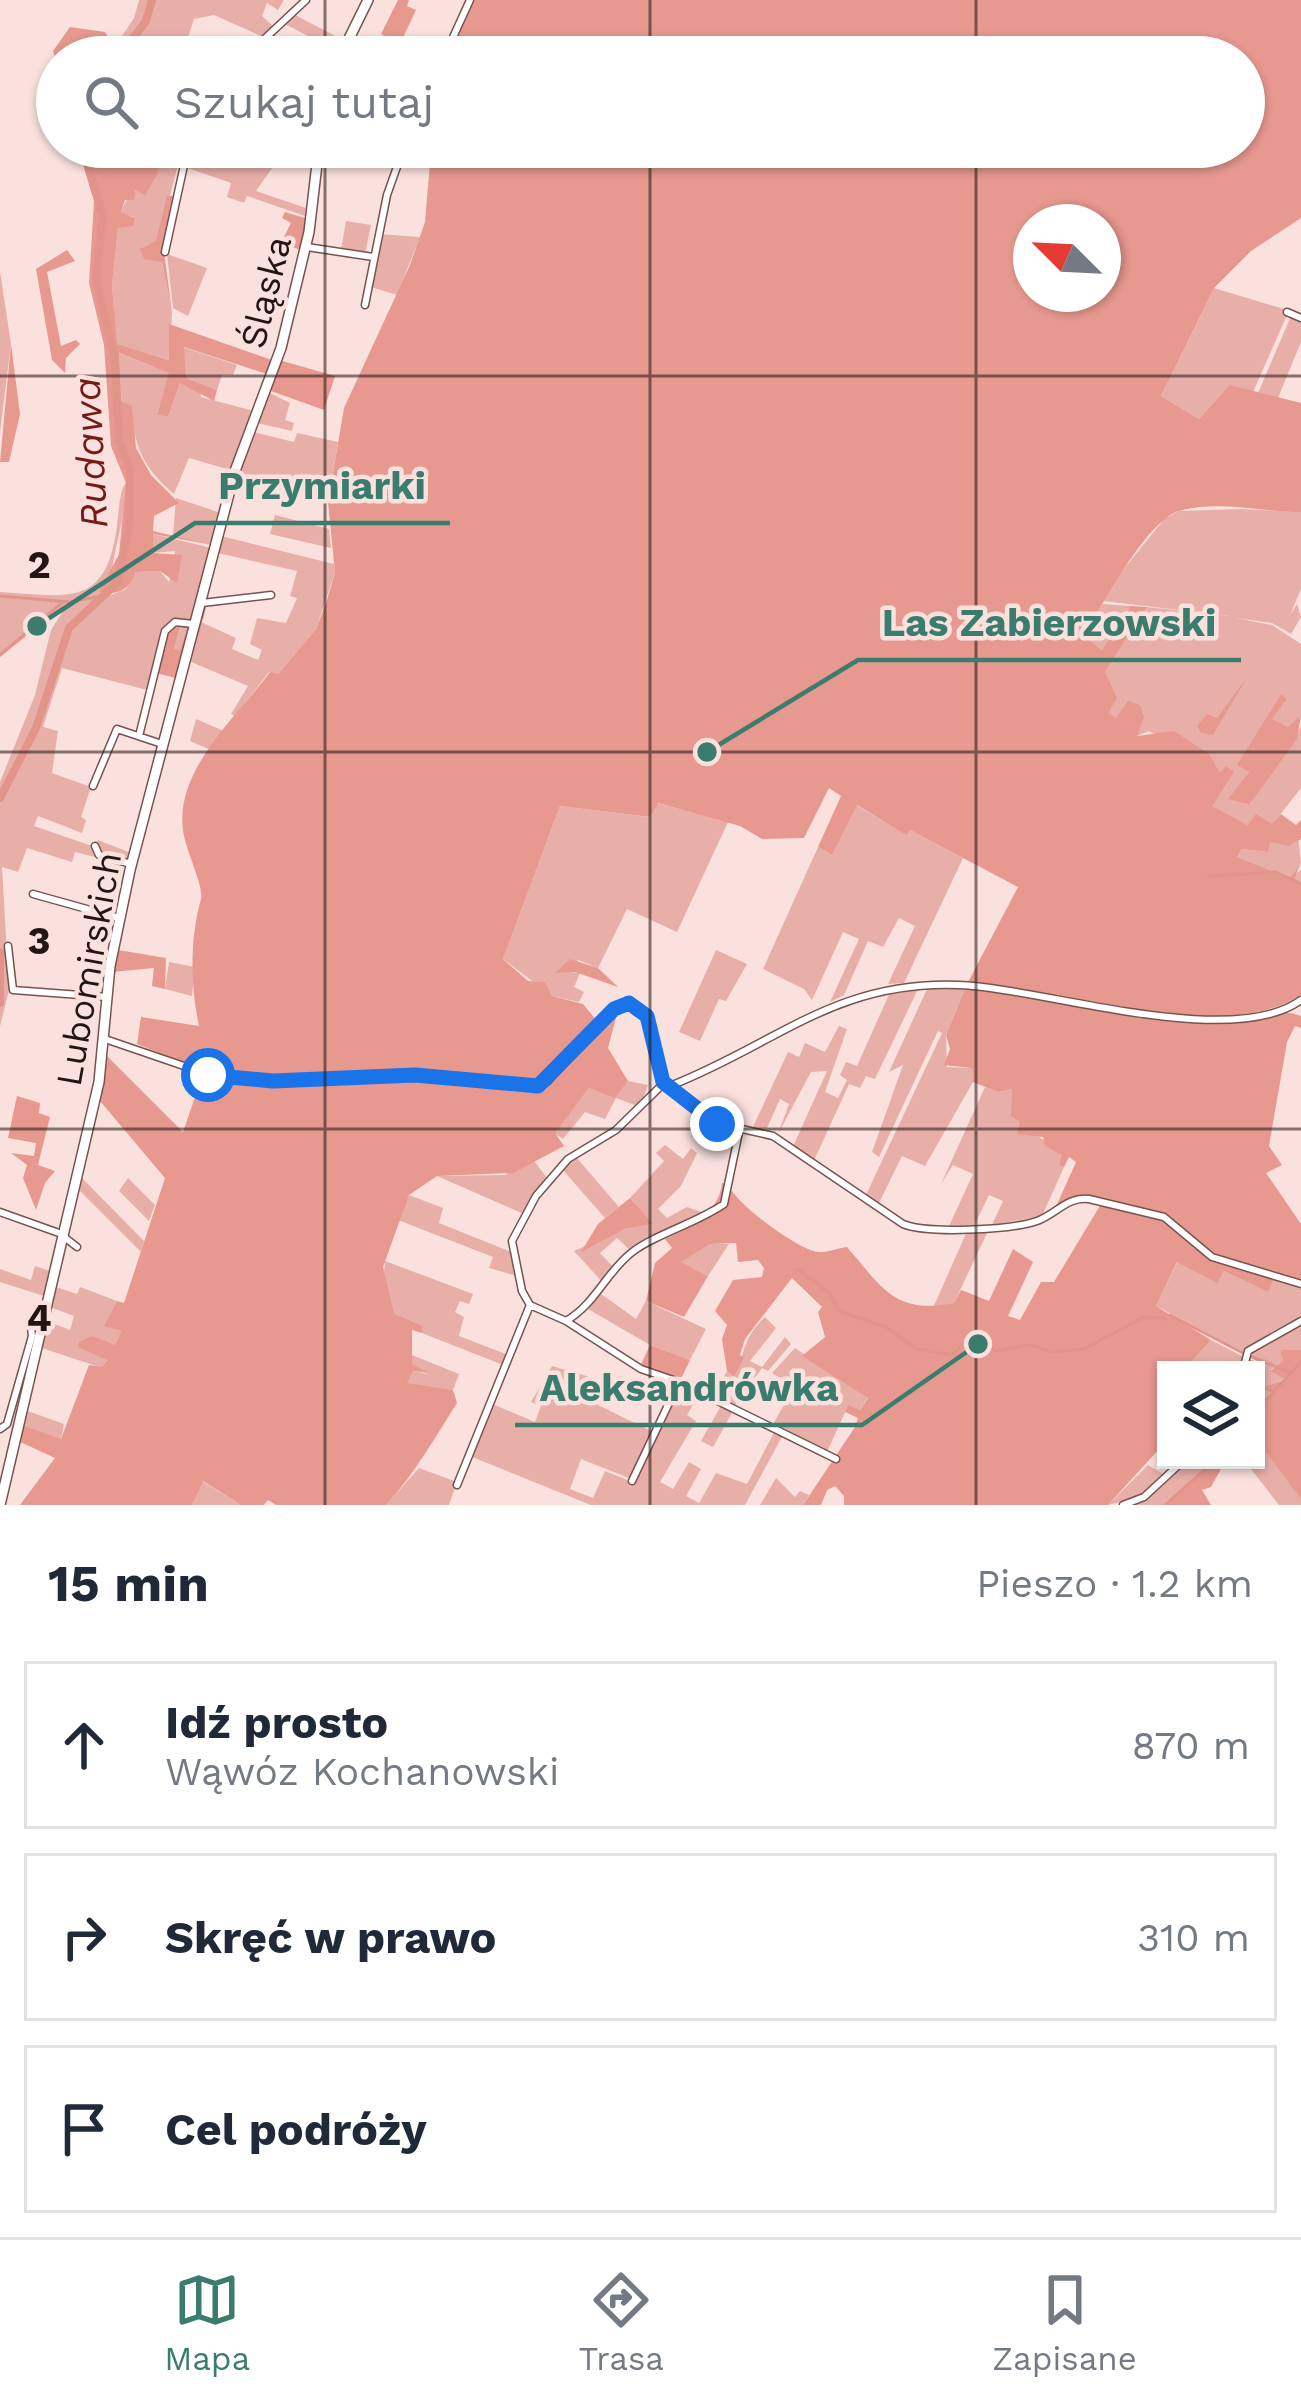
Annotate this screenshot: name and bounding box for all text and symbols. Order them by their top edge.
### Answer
search box [36,36,1265,168]
icon: search [78,69,144,135]
text: Szukaj tutaj [174,76,434,129]
north arrow [1013,204,1121,312]
street label: Śląska [232,232,300,352]
water label: Rudawa [64,376,116,530]
callout: Przymiarki [195,448,450,523]
text: Przymiarki [218,463,426,508]
text: 2 [27,542,51,587]
callout: Las Zabierzowski [858,585,1241,660]
text: Las Zabierzowski [882,600,1216,645]
street label: Lubomirskich [48,849,130,1089]
text: 3 [27,918,51,963]
route start [181,1048,235,1102]
route end [690,1097,744,1151]
text: 4 [26,1295,52,1340]
callout: Aleksandrówka [515,1350,862,1425]
map controls [1157,1361,1265,1469]
button: layers [1157,1361,1265,1469]
text: Aleksandrówka [540,1365,839,1410]
text: 15 min [48,1554,209,1613]
text: Pieszo · 1.2 km [976,1561,1253,1606]
text: Idź prosto [165,1696,388,1749]
icon: ahead [51,1712,117,1778]
text: 870 m [1132,1723,1250,1768]
text: Wąwóz Kochanowski [165,1749,559,1794]
icon: right [51,1904,117,1970]
text: Skręć w prawo [165,1911,496,1964]
text: 310 m [1137,1915,1250,1960]
icon: arrive [51,2096,117,2162]
text: Cel podróży [165,2103,426,2156]
tab: Mapa [164,2267,250,2378]
tab: Trasa [579,2267,664,2378]
tab: Zapisane [992,2267,1137,2378]

